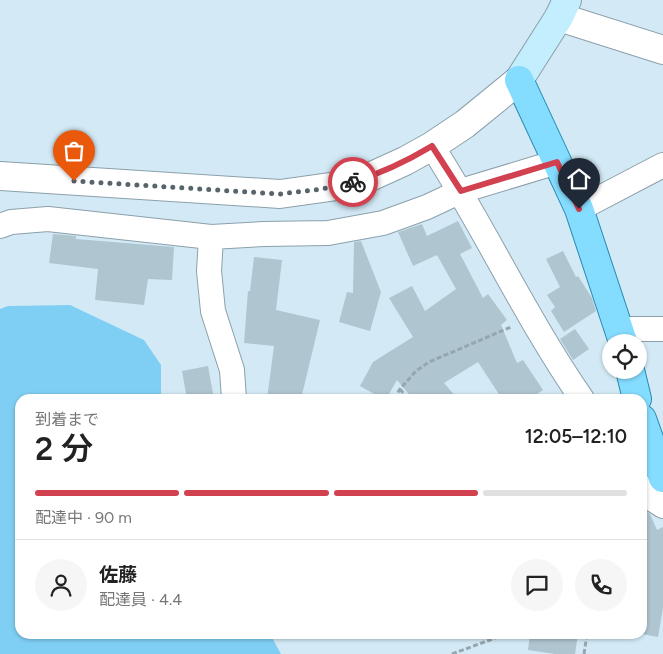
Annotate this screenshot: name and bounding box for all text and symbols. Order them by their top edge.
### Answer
pin [53,130,95,181]
icon: bag [60,137,88,165]
courier [328,157,378,207]
pin [558,158,600,209]
icon: home [565,165,593,193]
icon: bike [339,168,367,196]
map controls [602,334,647,379]
button: locate [602,334,647,379]
text: 到着まで [35,410,99,429]
text: 12:05–12:10 [525,425,627,448]
text: 2 分 [35,430,93,468]
text: 配達中 · 90 m [35,508,132,527]
button: person [35,559,87,611]
button: chat [511,559,563,611]
button: phone [575,559,627,611]
text: 佐藤 [99,563,137,586]
text: 配達員 · 4.4 [99,590,182,609]

